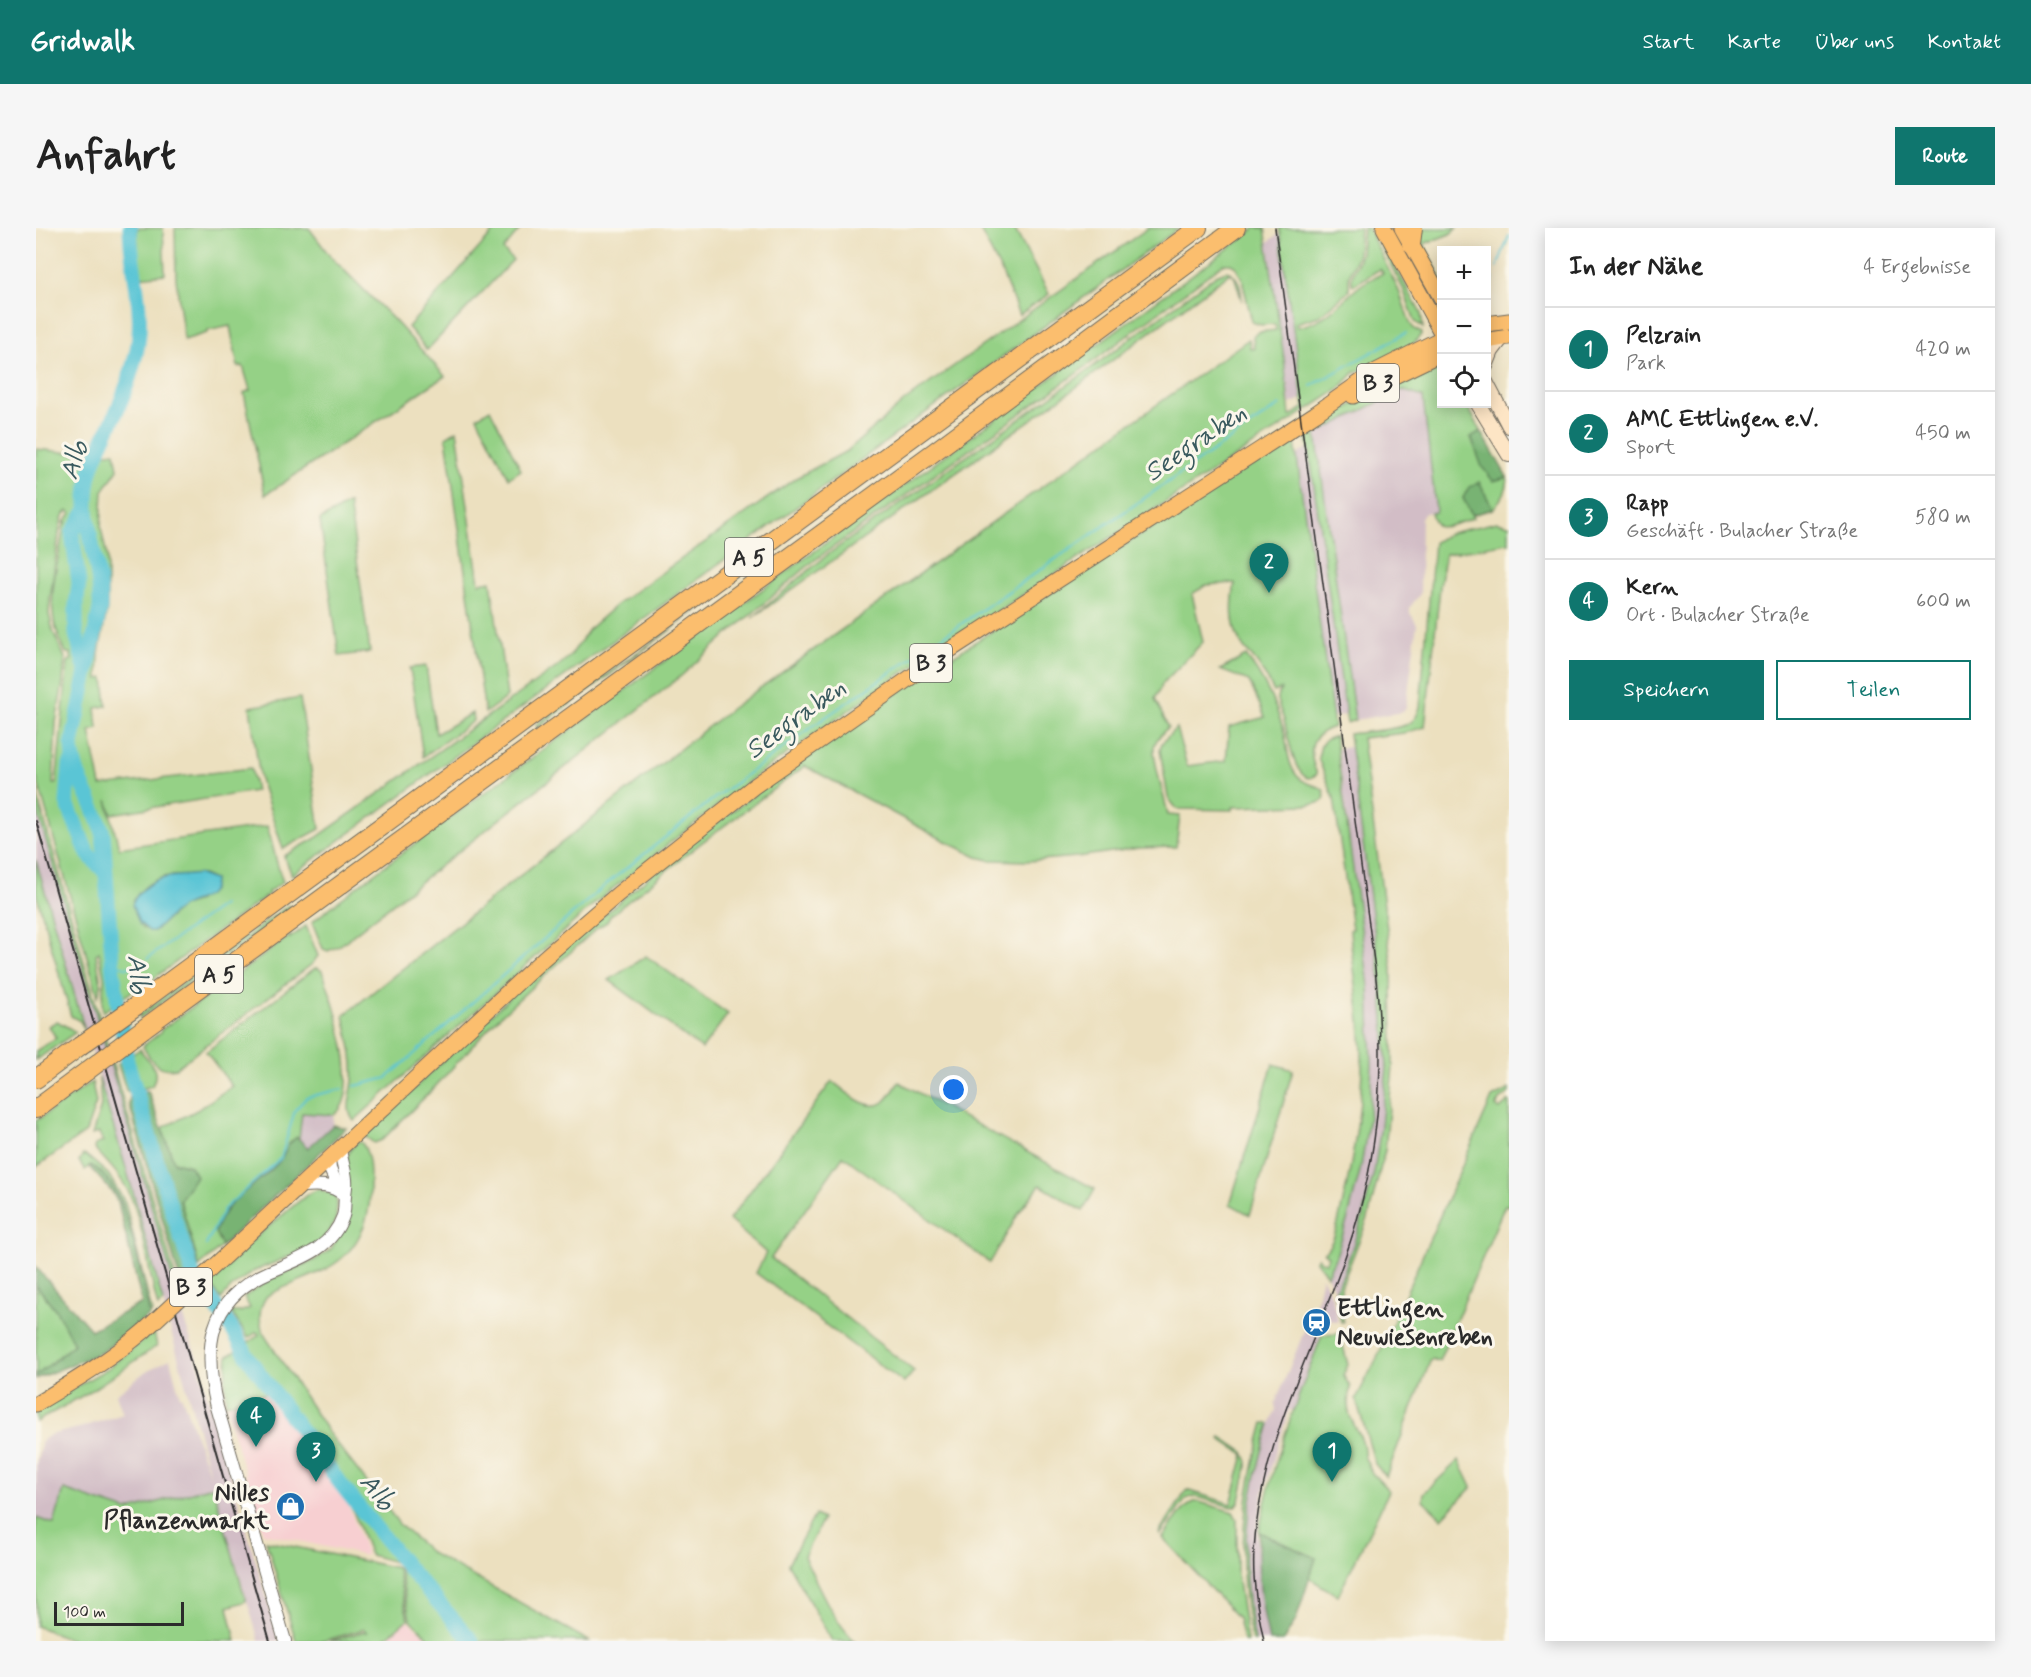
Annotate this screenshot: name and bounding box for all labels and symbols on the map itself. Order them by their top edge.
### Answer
road number: B 3 [1357,364,1399,402]
water label: Seegraben [1138,397,1256,493]
water label: Alb [53,437,97,484]
road number: A 5 [725,538,773,576]
pin: 2 [1250,544,1288,593]
road number: B 3 [910,644,952,682]
water label: Seegraben [739,672,855,770]
water label: Alb [118,953,156,996]
road number: A 5 [195,955,243,993]
your location [939,1075,968,1104]
road number: B 3 [170,1268,212,1306]
place label: Ettlingen Neuwiesenreben [1337,1294,1493,1353]
station icon: Ettlingen Neuwiesenreben [1300,1306,1332,1338]
pin: 4 [236,1398,276,1447]
pin: 3 [296,1432,336,1482]
pin: 1 [1312,1432,1352,1482]
water label: Alb [351,1466,402,1519]
place label: Nilles Pflanzenmarkt [104,1478,270,1537]
shop icon: Nilles Pflanzenmarkt [274,1490,306,1522]
scale bar [54,1599,184,1626]

